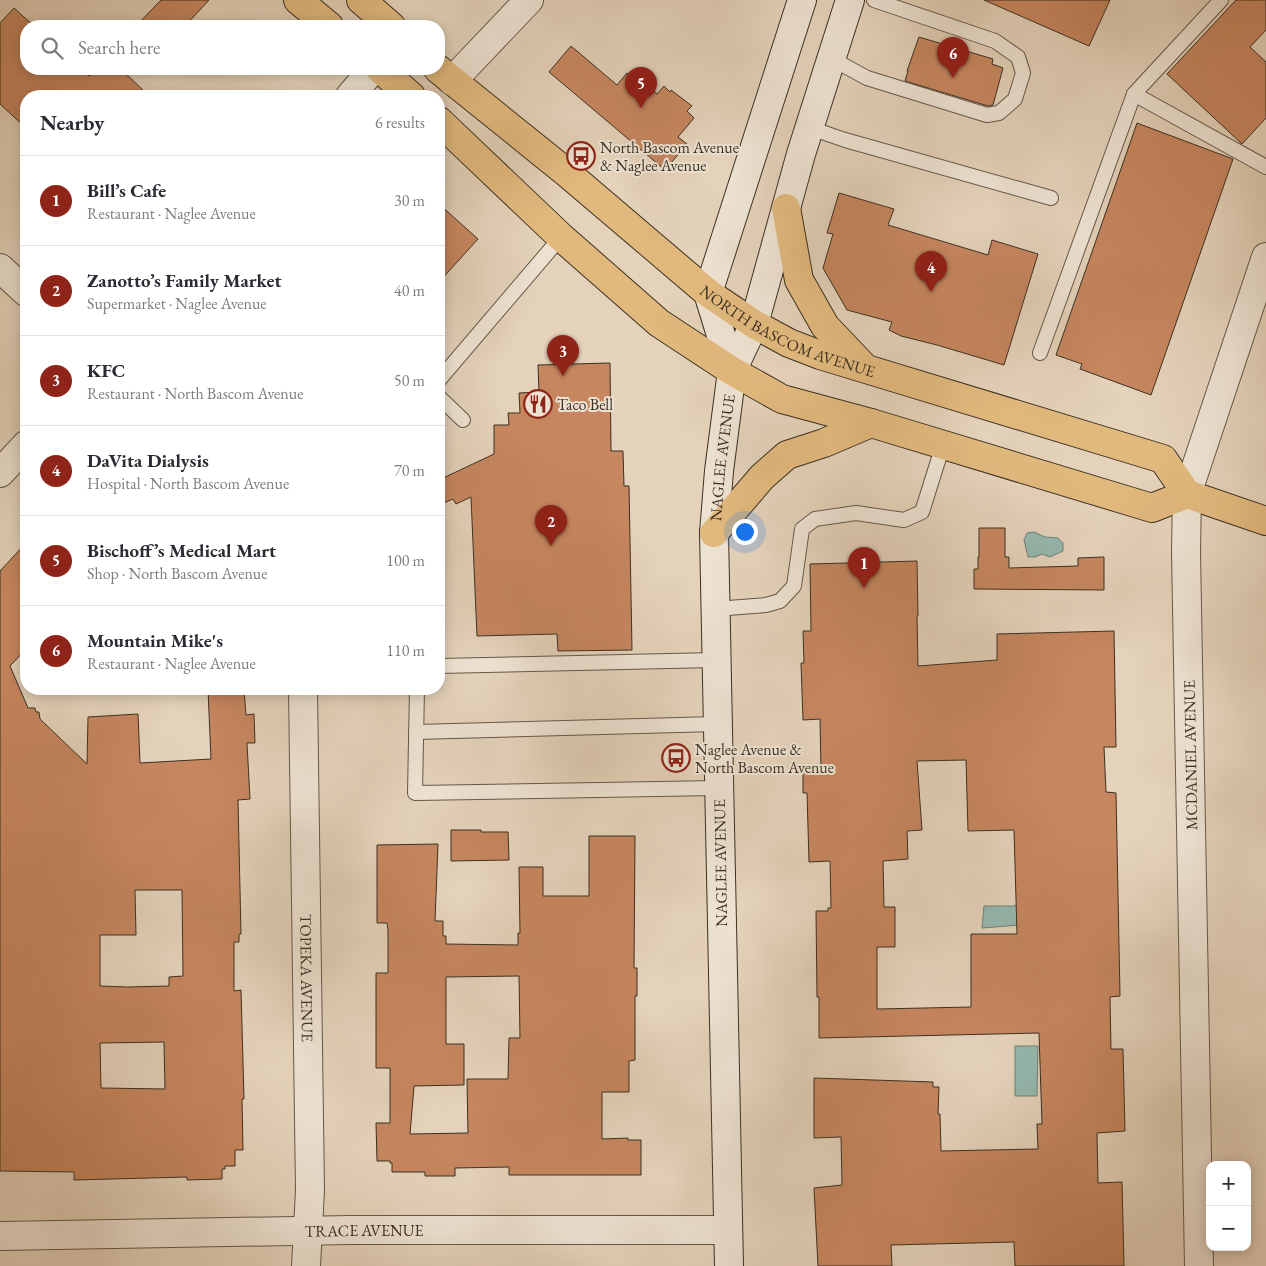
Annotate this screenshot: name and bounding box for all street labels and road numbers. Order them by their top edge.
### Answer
street label: NORTH BASCOM AVENUE [695,281,878,382]
street label: NAGLEE AVENUE [705,393,740,522]
street label: MCDANIEL AVENUE [1179,680,1202,830]
street label: NAGLEE AVENUE [709,799,732,927]
street label: TOPEKA AVENUE [295,914,318,1042]
street label: TRACE AVENUE [304,1220,424,1242]

